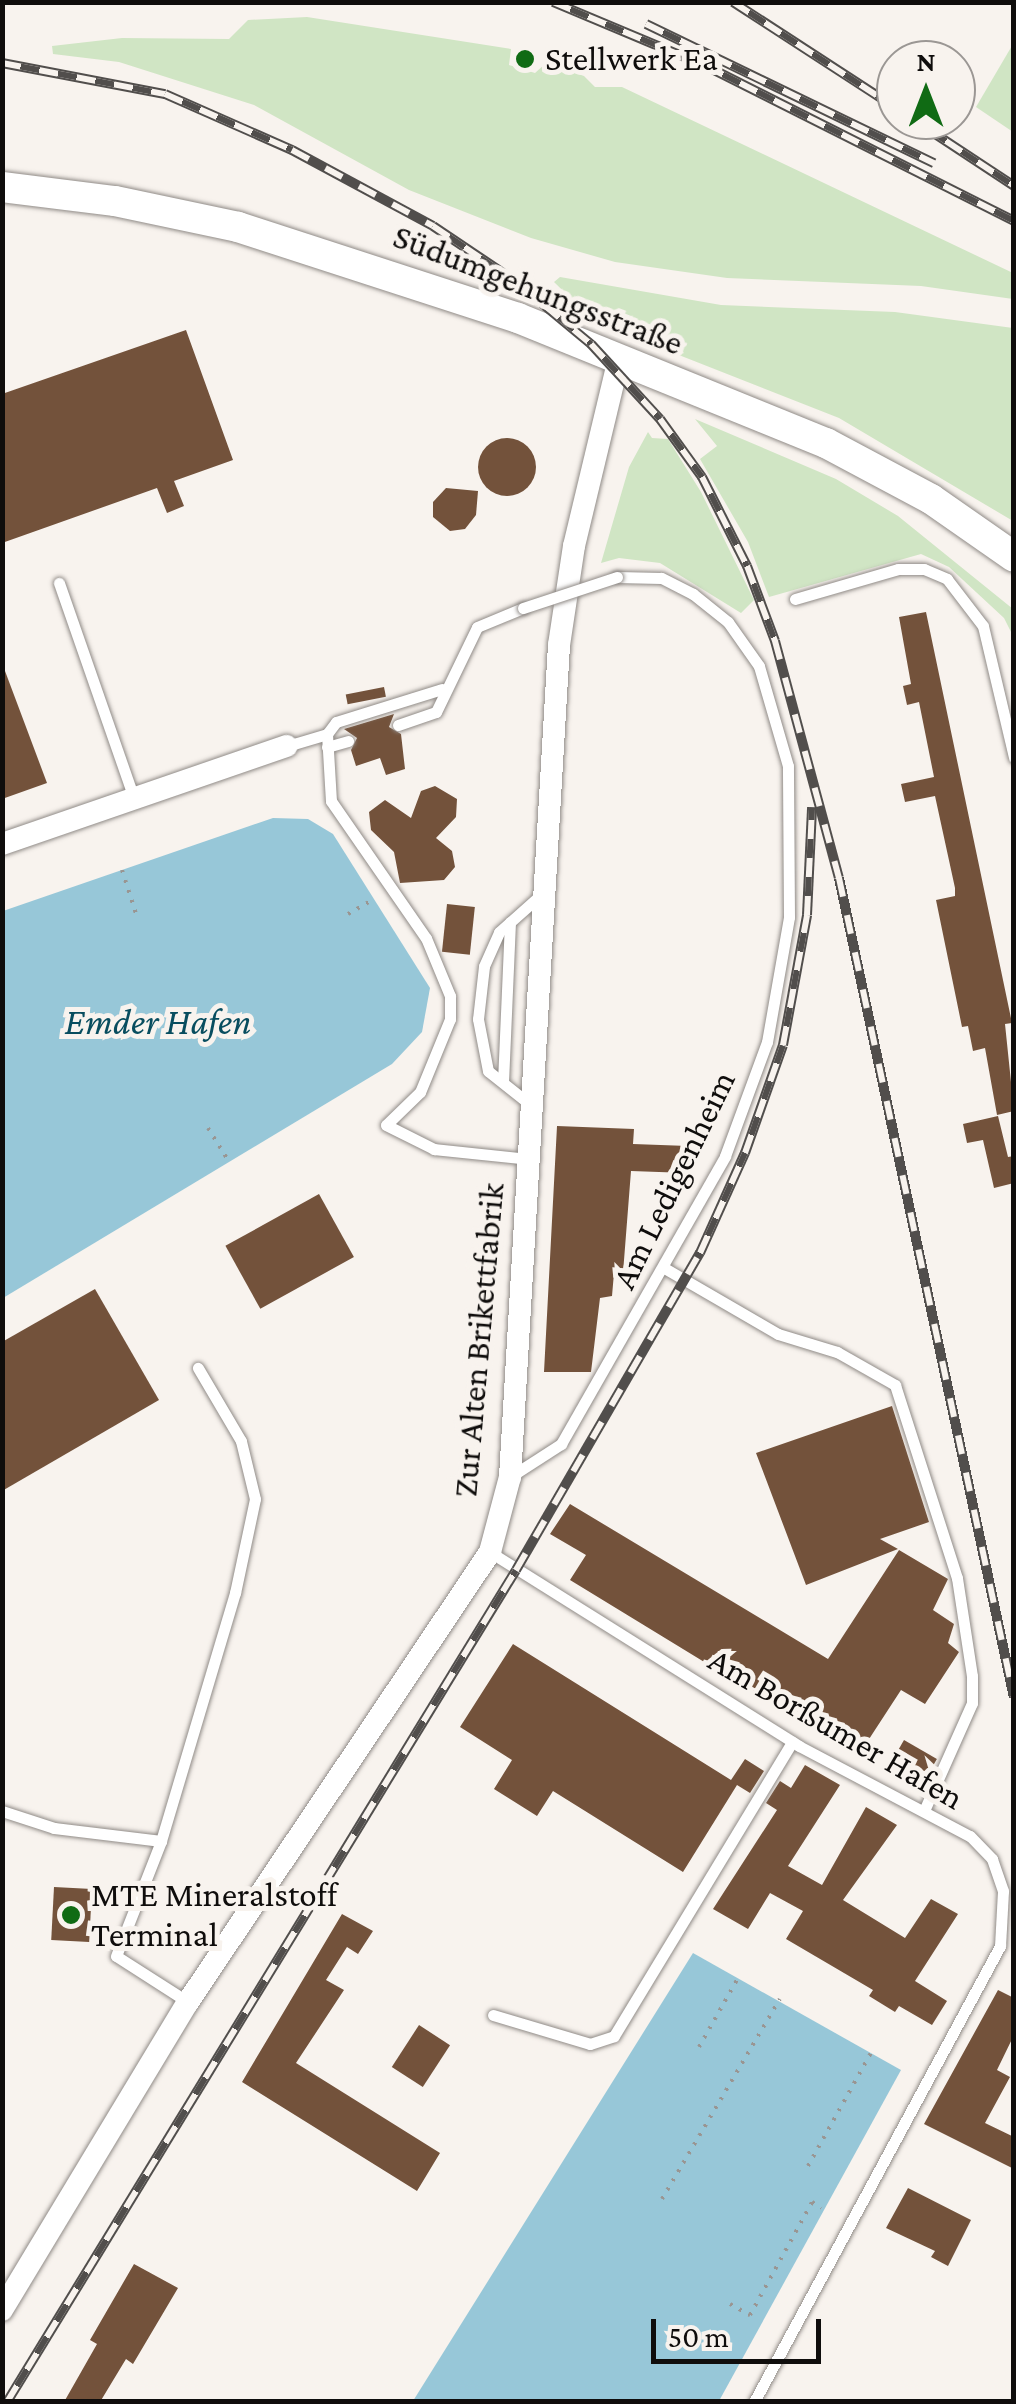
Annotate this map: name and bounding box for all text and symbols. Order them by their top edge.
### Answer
place label: Stellwerk Ea [545,38,718,80]
north arrow [876,40,976,140]
text: N [916,46,936,77]
marker: Stellwerk Ea [514,48,536,70]
street label: Südumgehungsstraße [387,215,689,365]
water label: Emder Hafen [65,999,251,1045]
street label: Am Ledigenheim [603,1064,745,1296]
street label: Zur Alten Brikettfabrik [444,1181,514,1499]
street label: Am Borßumer Hafen [701,1639,971,1819]
place label: MTE Mineralstoff Terminal [91,1874,337,1956]
marker: MTE Mineralstoff Terminal [60,1904,82,1926]
scale bar [656,2299,826,2361]
text: 50 m [668,2320,729,2353]

